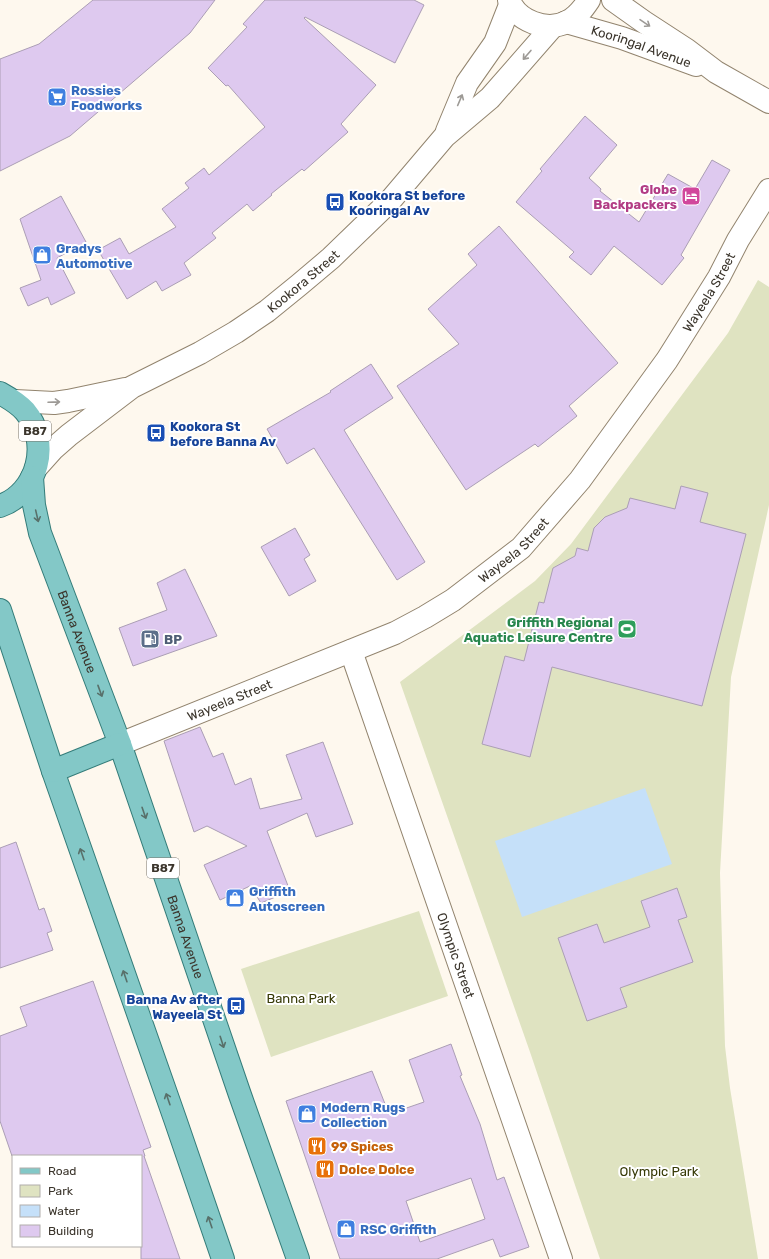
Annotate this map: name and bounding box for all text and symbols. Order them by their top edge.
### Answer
one-way arrow [639,19,650,27]
street label: Kooringal Avenue [589,23,693,71]
one-way arrow [523,50,532,60]
place label: Rossies Foodworks [71,83,142,113]
supermarket icon: Rossies Foodworks [46,86,68,108]
one-way arrow [457,95,464,107]
place label: Globe Backpackers [593,182,677,212]
hotel icon: Globe Backpackers [680,185,702,207]
place label: Kookora St before Kooringal Av [349,188,465,218]
bus stop icon: Kookora St before Kooringal Av [324,191,346,213]
place label: Gradys Automotive [56,241,133,271]
shop icon: Gradys Automotive [31,244,53,266]
street label: Kookora Street [264,247,343,316]
street label: Wayeela Street [680,250,738,335]
one-way arrow [47,399,60,406]
place label: Kookora St before Banna Av [170,419,276,449]
road number: B87 [19,421,51,441]
bus stop icon: Kookora St before Banna Av [145,422,167,444]
one-way arrow [33,509,41,522]
street label: Wayeela Street [476,515,552,586]
street label: Banna Avenue [54,588,99,675]
place label: Griffith Regional Aquatic Leisure Centre [464,615,613,645]
sports icon: Griffith Regional Aquatic Leisure Centre [616,618,638,640]
fuel station icon: BP [139,628,161,650]
place label: BP [164,632,182,647]
street label: Wayeela Street [185,677,274,724]
one-way arrow [97,684,104,697]
one-way arrow [140,807,148,819]
one-way arrow [78,847,85,860]
road number: B87 [147,858,179,878]
place label: Griffith Autoscreen [249,884,325,914]
shop icon: Griffith Autoscreen [224,887,246,909]
street label: Banna Avenue [164,893,207,981]
street label: Olympic Street [434,911,477,1000]
one-way arrow [121,971,129,983]
park label: Banna Park [266,991,336,1006]
place label: Banna Av after Wayeela St [126,992,222,1022]
bus stop icon: Banna Av after Wayeela St [225,995,247,1017]
one-way arrow [219,1035,226,1048]
one-way arrow [164,1093,172,1105]
place label: Modern Rugs Collection [321,1100,405,1130]
shop icon: Modern Rugs Collection [296,1103,318,1125]
restaurant icon: 99 Spices [306,1135,328,1157]
place label: 99 Spices [331,1139,394,1154]
legend [12,1155,142,1247]
restaurant icon: Dolce Dolce [314,1158,336,1180]
place label: Dolce Dolce [339,1162,415,1177]
text: Road [48,1164,76,1178]
park label: Olympic Park [620,1164,699,1179]
text: Park [48,1184,74,1198]
text: Water [48,1204,80,1218]
one-way arrow [206,1216,213,1229]
shop icon: RSC Griffith [335,1218,357,1240]
place label: RSC Griffith [360,1222,437,1237]
text: Building [48,1224,94,1238]

